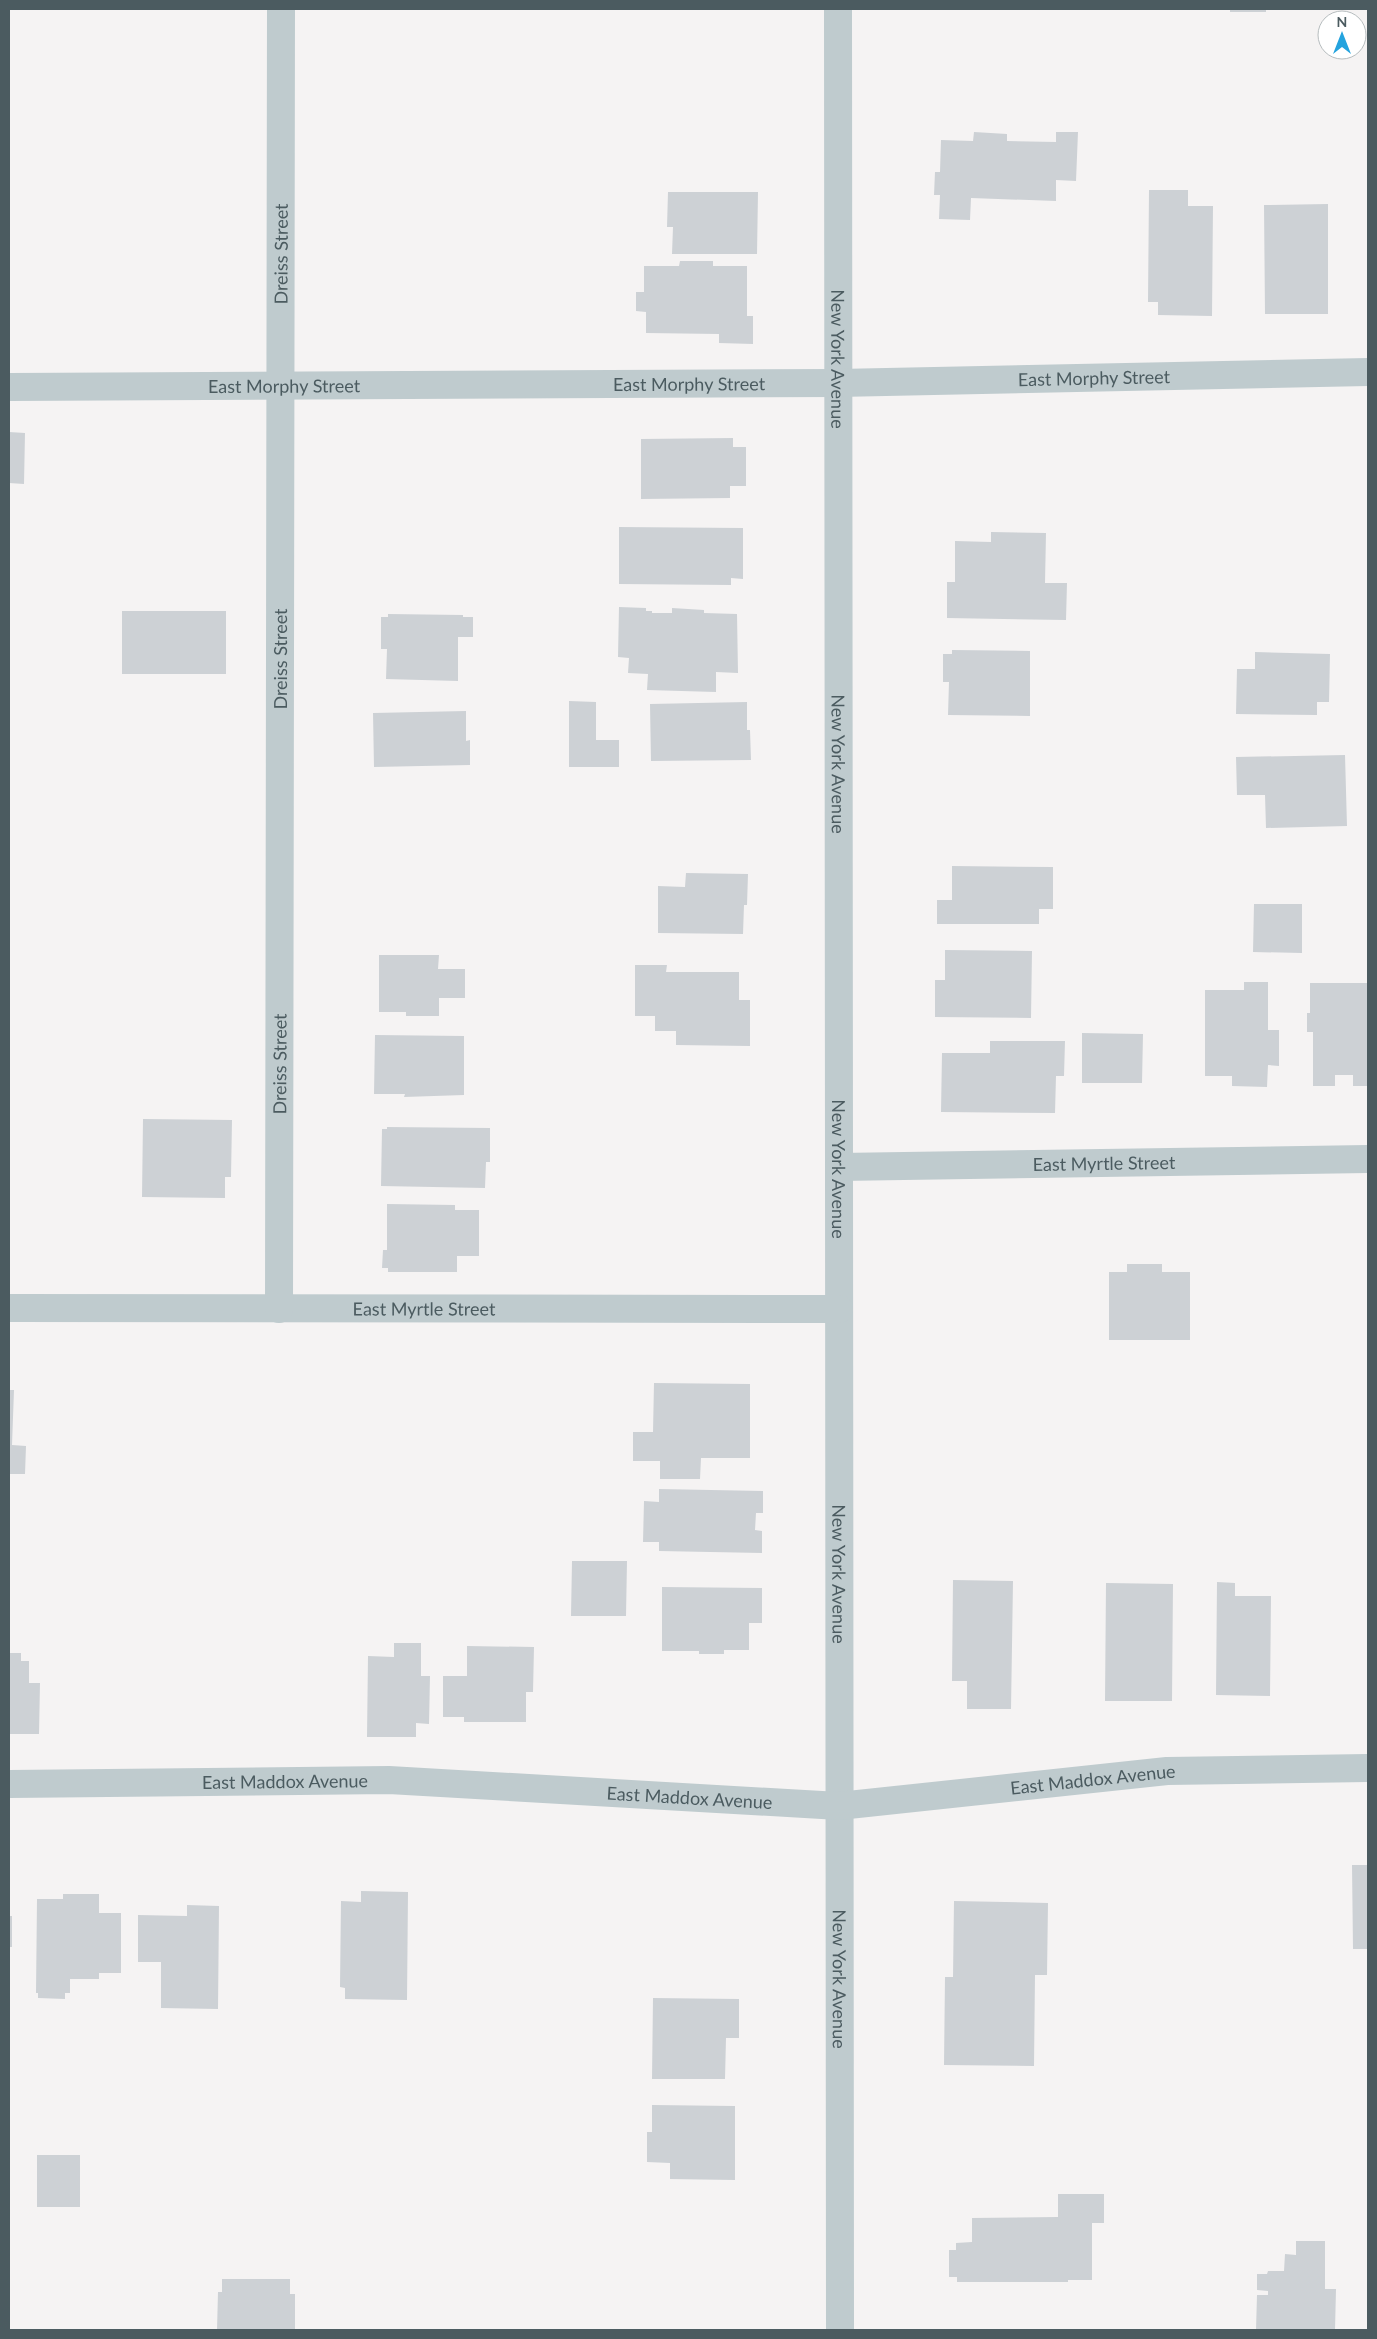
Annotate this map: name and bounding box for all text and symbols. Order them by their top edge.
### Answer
north arrow [1317,10,1367,60]
text: N [1337,13,1347,30]
street label: Dreiss Street [270,203,292,305]
street label: New York Avenue [827,289,849,429]
street label: East Morphy Street [1018,365,1171,390]
street label: East Morphy Street [613,372,766,395]
street label: East Morphy Street [208,374,361,397]
street label: Dreiss Street [269,608,291,710]
street label: New York Avenue [828,694,850,834]
street label: Dreiss Street [268,1013,290,1115]
street label: New York Avenue [828,1099,850,1239]
street label: East Myrtle Street [1032,1151,1176,1175]
street label: East Myrtle Street [353,1297,496,1320]
street label: New York Avenue [828,1504,850,1644]
street label: East Maddox Avenue [1009,1760,1176,1799]
street label: East Maddox Avenue [202,1769,368,1793]
street label: East Maddox Avenue [606,1782,773,1813]
street label: New York Avenue [829,1909,851,2049]

